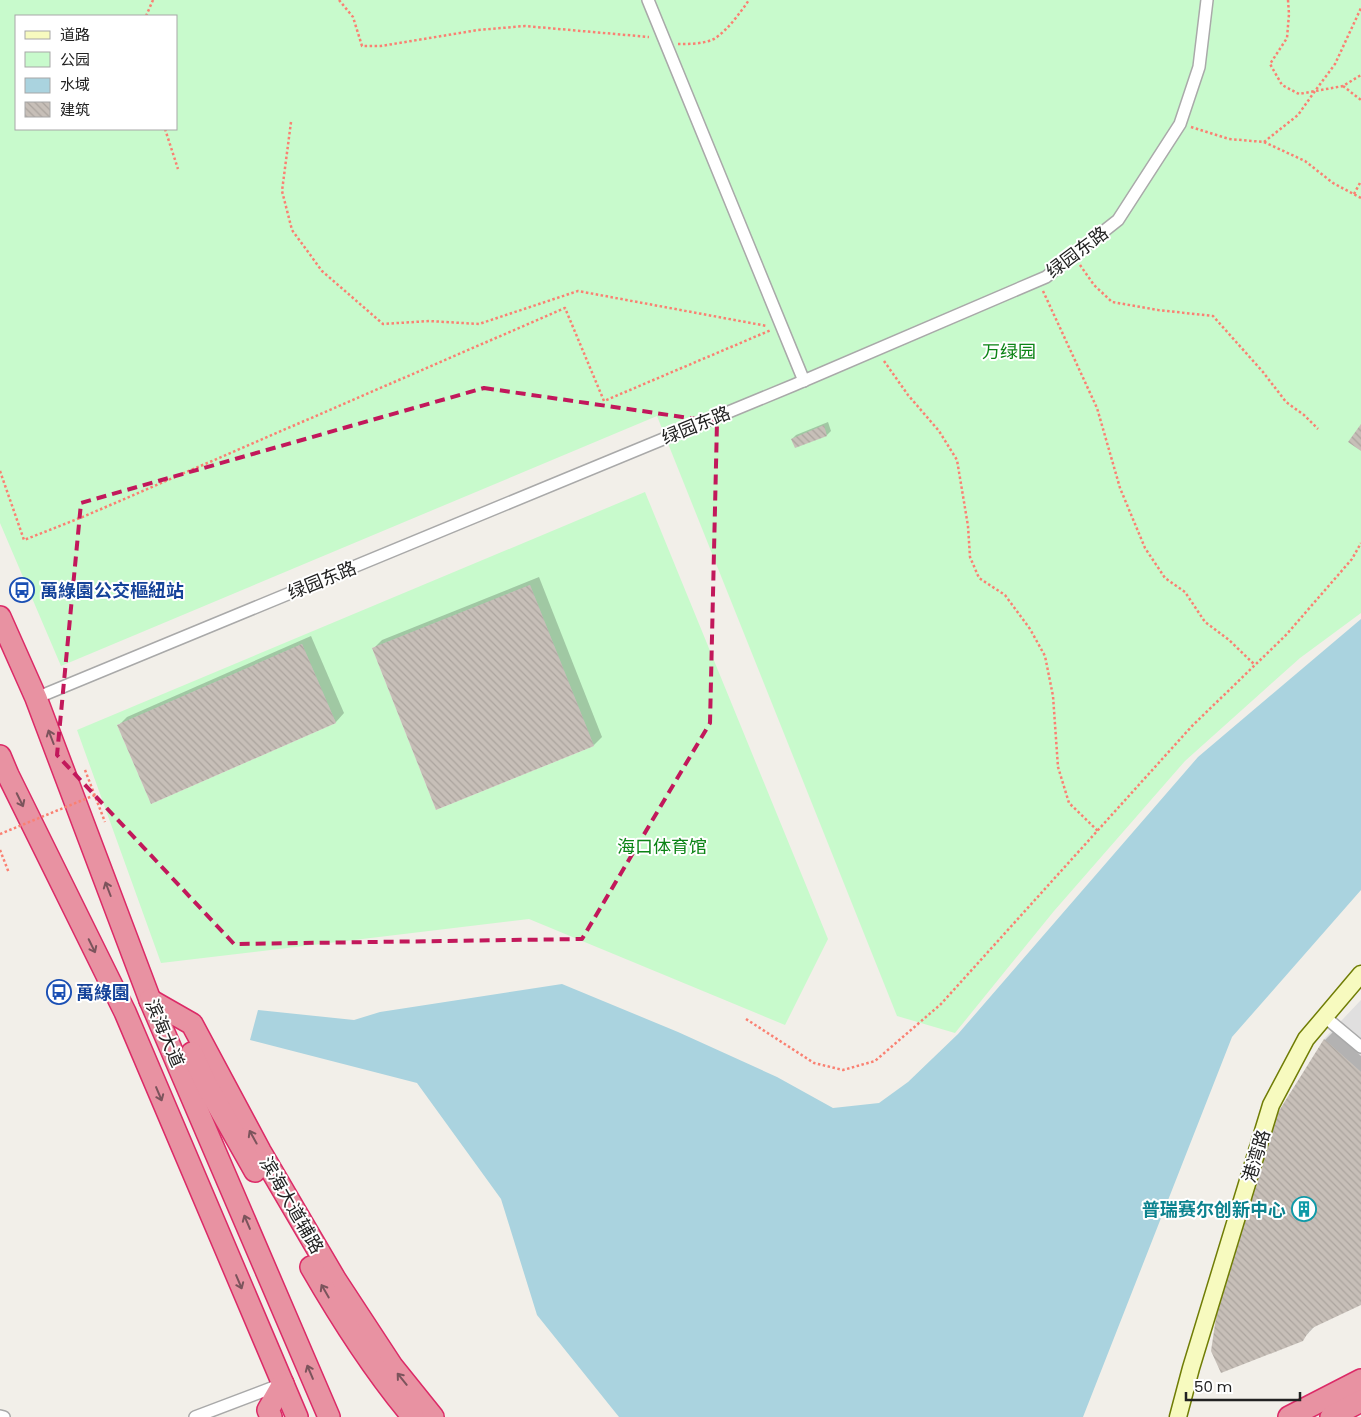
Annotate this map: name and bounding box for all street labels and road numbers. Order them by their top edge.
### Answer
street label: 绿园东路 [1041,220,1113,284]
street label: 绿园东路 [658,400,734,450]
street label: 绿园东路 [284,555,360,605]
street label: 滨海大道 [139,995,191,1071]
street label: 港湾路 [1236,1127,1276,1185]
street label: 滨海大道辅路 [254,1152,330,1258]

